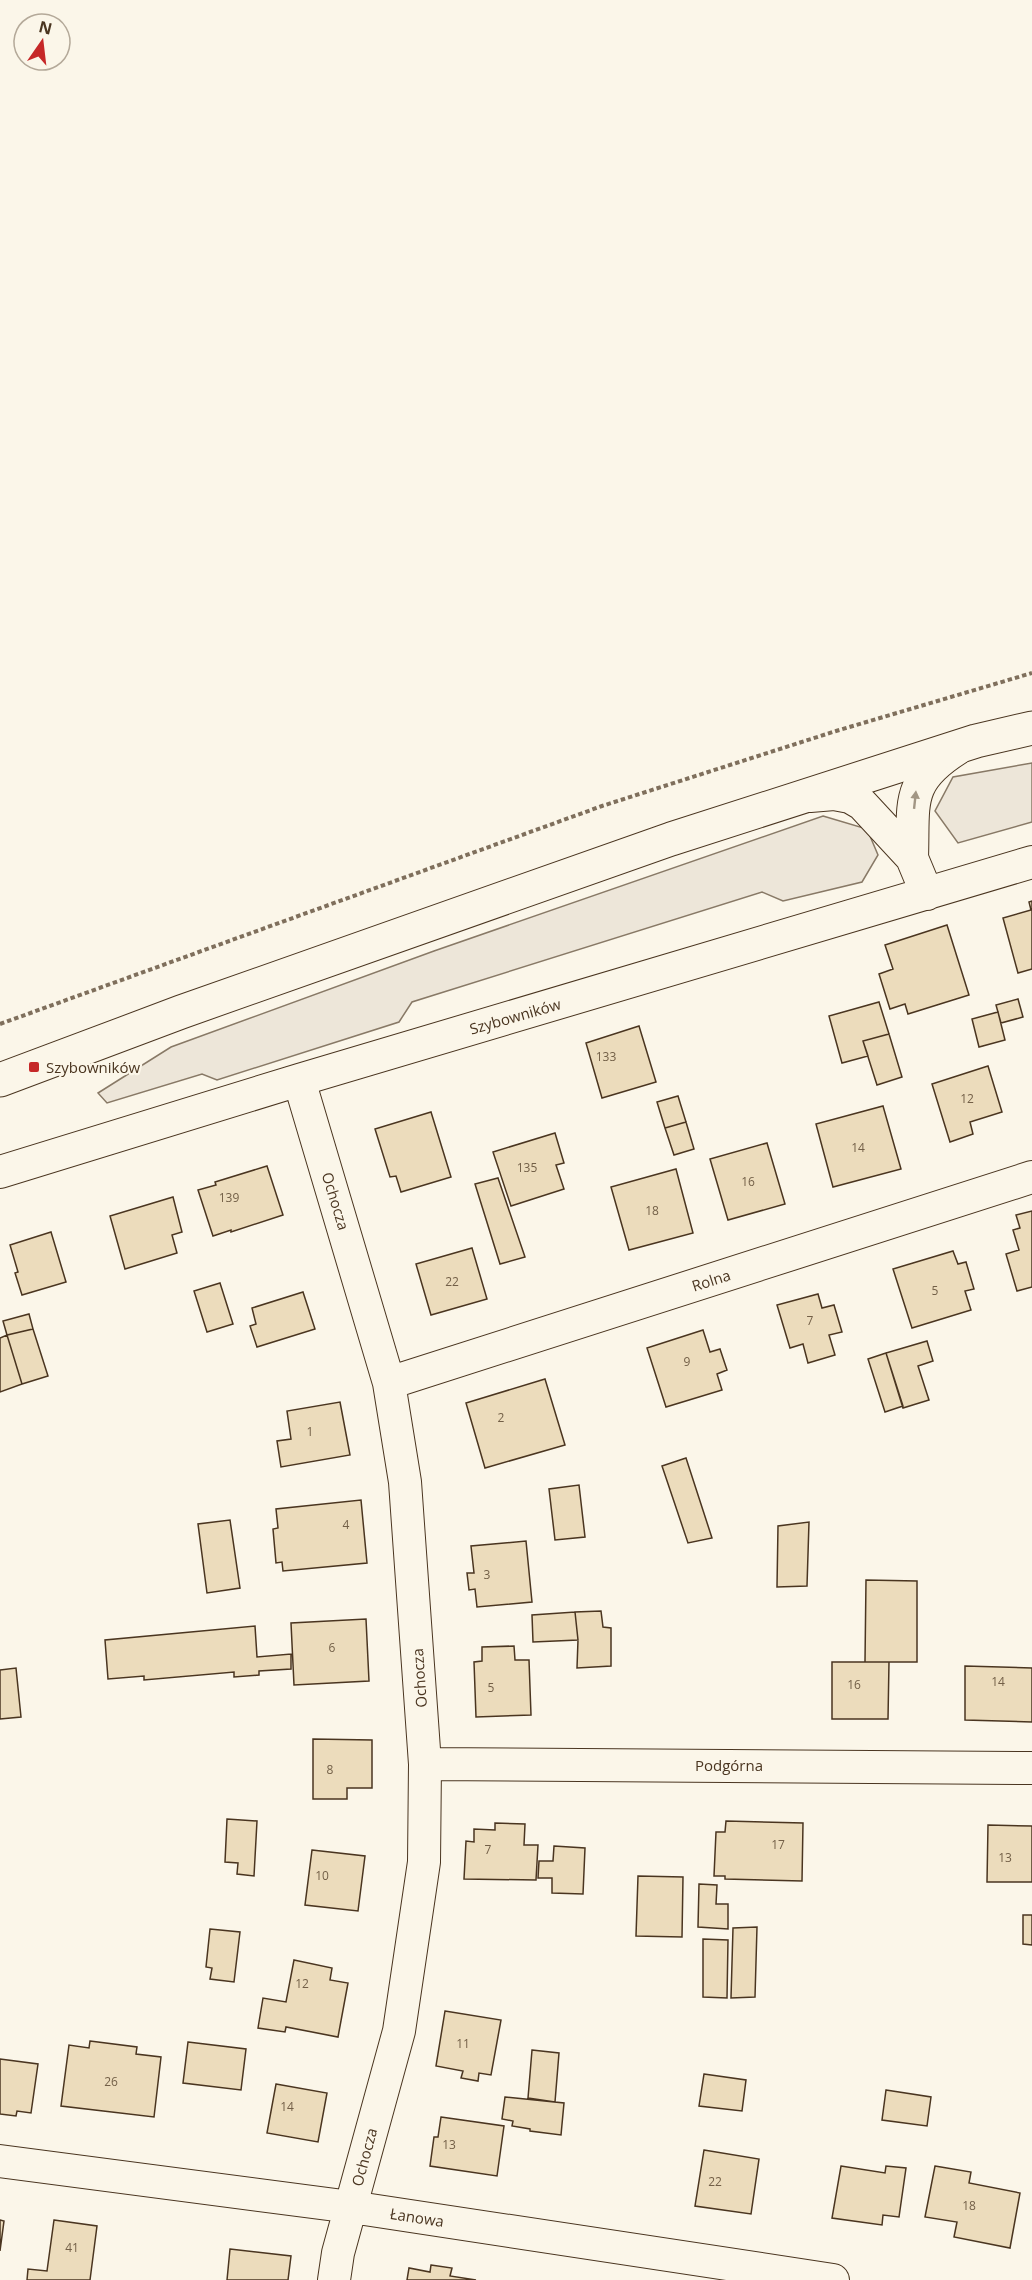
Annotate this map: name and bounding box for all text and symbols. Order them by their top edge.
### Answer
north arrow [12,12,72,72]
text: N [37,15,55,40]
one-way arrow [910,790,920,809]
street label: Szybowników [467,993,563,1039]
house number: 133 [596,1048,616,1065]
place label: Szybowników [46,1057,140,1077]
marker: Szybowników [27,1060,41,1074]
house number: 12 [960,1090,974,1107]
house number: 14 [851,1139,865,1156]
house number: 135 [517,1159,537,1176]
street label: Ochocza [318,1170,354,1232]
house number: 16 [741,1173,755,1190]
house number: 139 [219,1189,239,1206]
house number: 18 [645,1202,659,1219]
street label: Rolna [689,1264,733,1296]
house number: 22 [445,1273,459,1290]
house number: 5 [932,1282,939,1299]
house number: 7 [807,1312,814,1329]
house number: 9 [684,1353,691,1370]
house number: 2 [498,1409,505,1426]
house number: 1 [307,1423,313,1440]
house number: 4 [343,1516,350,1533]
house number: 3 [484,1566,491,1583]
house number: 6 [329,1639,336,1656]
street label: Ochocza [407,1648,431,1708]
house number: 14 [991,1673,1005,1690]
house number: 16 [847,1676,861,1693]
house number: 5 [488,1679,495,1696]
street label: Podgórna [695,1755,763,1775]
house number: 8 [327,1761,334,1778]
house number: 17 [771,1836,785,1853]
house number: 7 [485,1841,492,1858]
house number: 13 [998,1849,1012,1866]
house number: 10 [315,1867,329,1884]
house number: 12 [295,1975,309,1992]
house number: 11 [456,2035,470,2052]
house number: 26 [104,2073,118,2090]
house number: 14 [280,2098,294,2115]
street label: Ochocza [347,2126,381,2188]
house number: 13 [442,2136,456,2153]
house number: 22 [708,2173,722,2190]
house number: 18 [962,2197,976,2214]
street label: Łanowa [389,2203,445,2231]
house number: 41 [65,2239,79,2256]

